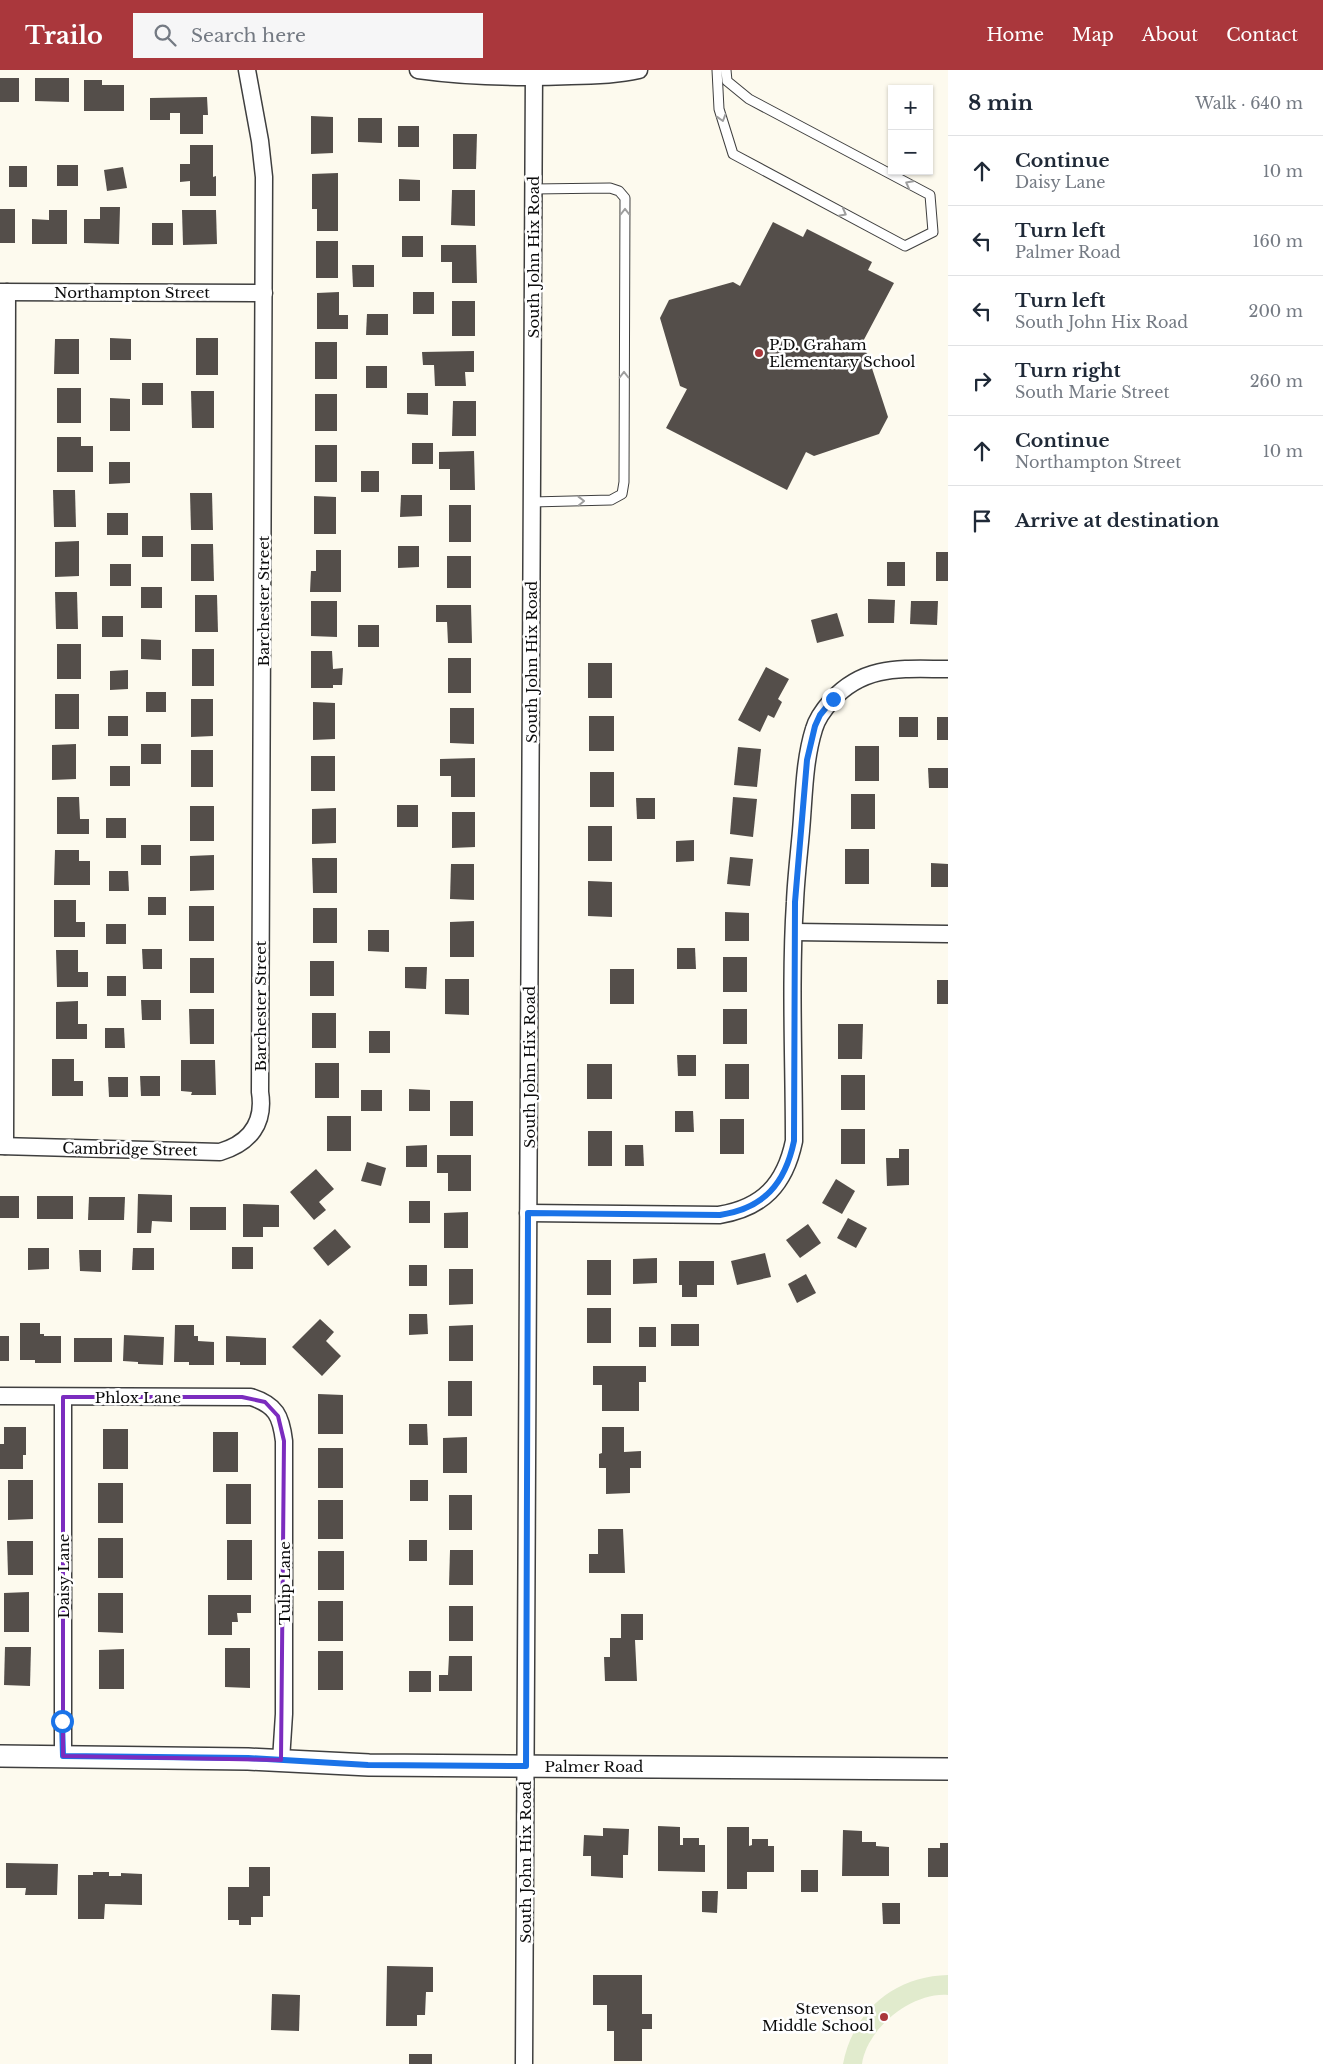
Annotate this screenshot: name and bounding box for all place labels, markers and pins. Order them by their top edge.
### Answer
place label: P.D. Graham Elementary School [769,335,916,371]
marker: P.D. Graham Elementary School [753,347,765,359]
place label: Stevenson Middle School [762,1999,874,2035]
marker: Stevenson Middle School [878,2011,890,2023]

